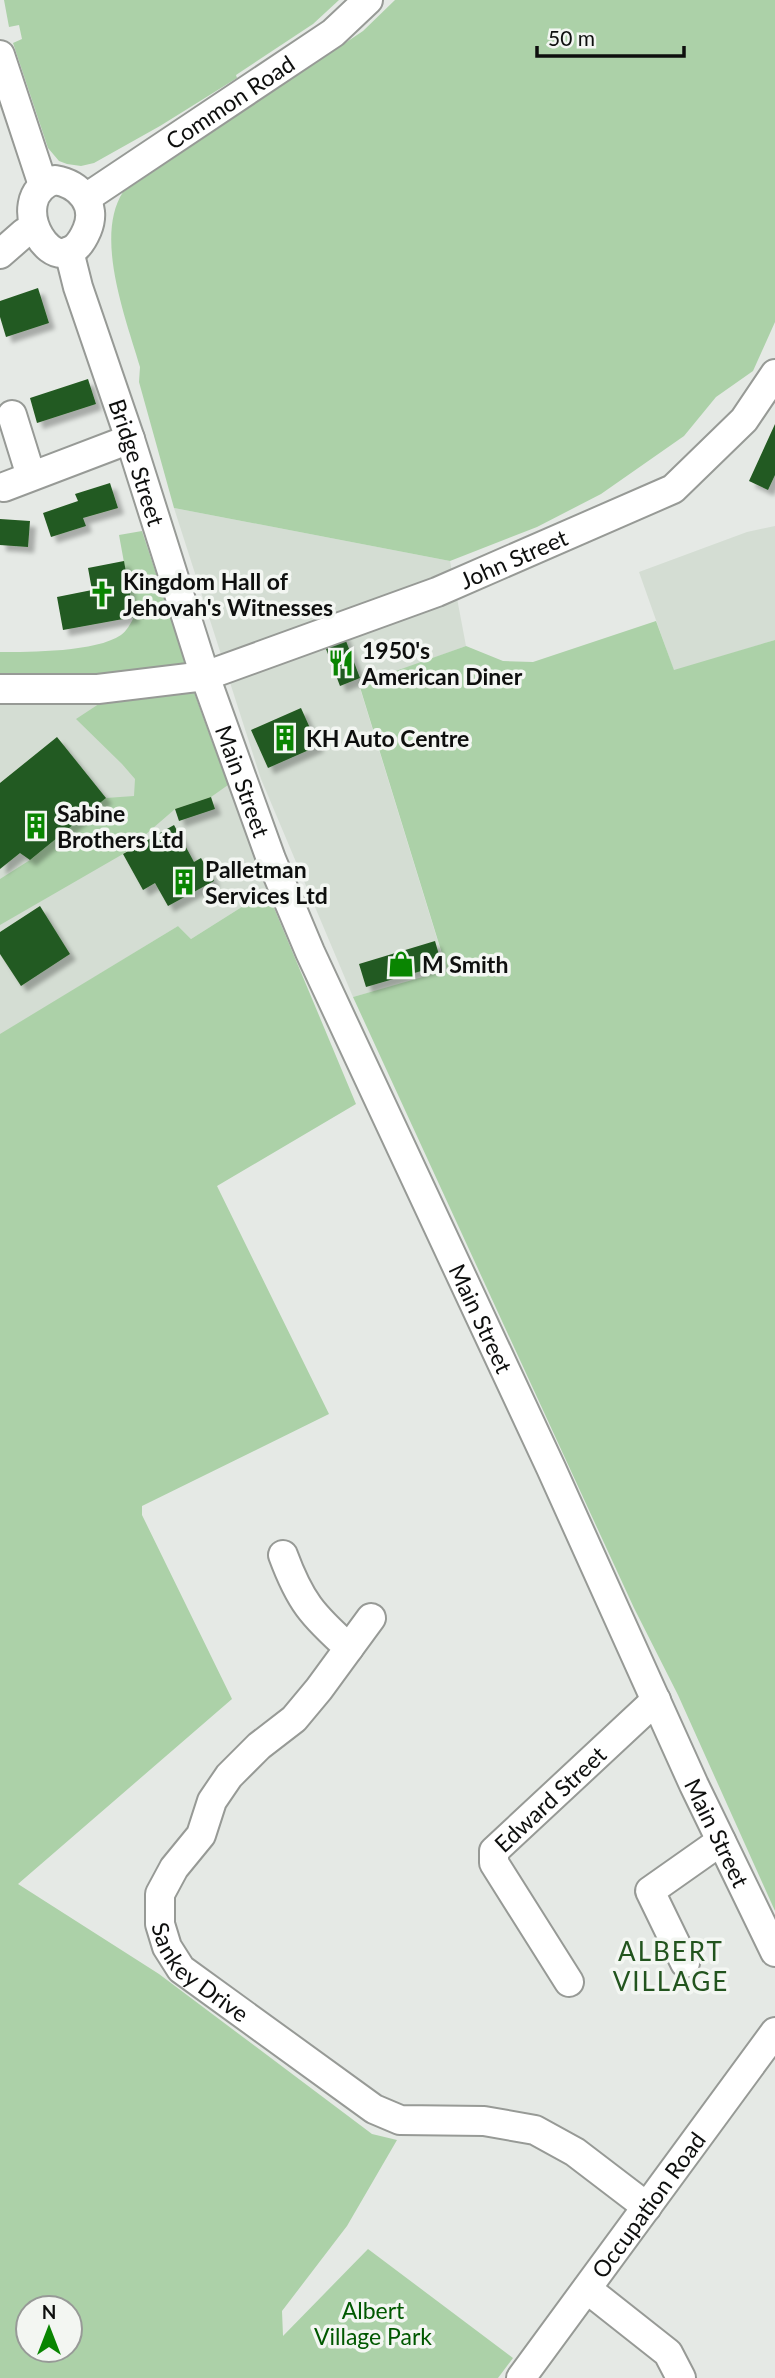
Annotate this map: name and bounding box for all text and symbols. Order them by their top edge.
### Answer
scale bar [537,14,684,58]
text: 50 m [548,25,595,50]
street label: Common Road [160,49,300,155]
street label: Bridge Street [103,395,171,530]
street label: John Street [455,523,572,594]
place label: Kingdom Hall of Jehovah's Witnesses [123,567,333,621]
church icon: Kingdom Hall of Jehovah's Witnesses [87,579,117,609]
place label: 1950's American Diner [361,636,523,690]
restaurant icon: 1950's American Diner [326,648,356,678]
street label: Main Street [210,721,276,842]
building icon: KH Auto Centre [270,723,300,753]
place label: KH Auto Centre [306,724,469,752]
place label: Sabine Brothers Ltd [57,799,184,853]
building icon: Sabine Brothers Ltd [21,811,51,841]
place label: Palletman Services Ltd [205,855,328,909]
building icon: Palletman Services Ltd [169,867,199,897]
shop icon: M Smith [386,949,416,979]
place label: M Smith [422,950,508,978]
street label: Main Street [444,1259,519,1378]
street label: Edward Street [488,1740,612,1858]
street label: Main Street [679,1774,756,1892]
street label: Sankey Drive [146,1919,254,2027]
district label: ALBERT VILLAGE [613,1935,729,1997]
street label: Occupation Road [585,2126,711,2283]
north arrow [14,2294,84,2364]
park label: Albert Village Park [314,2296,432,2350]
text: N [42,2300,56,2323]

